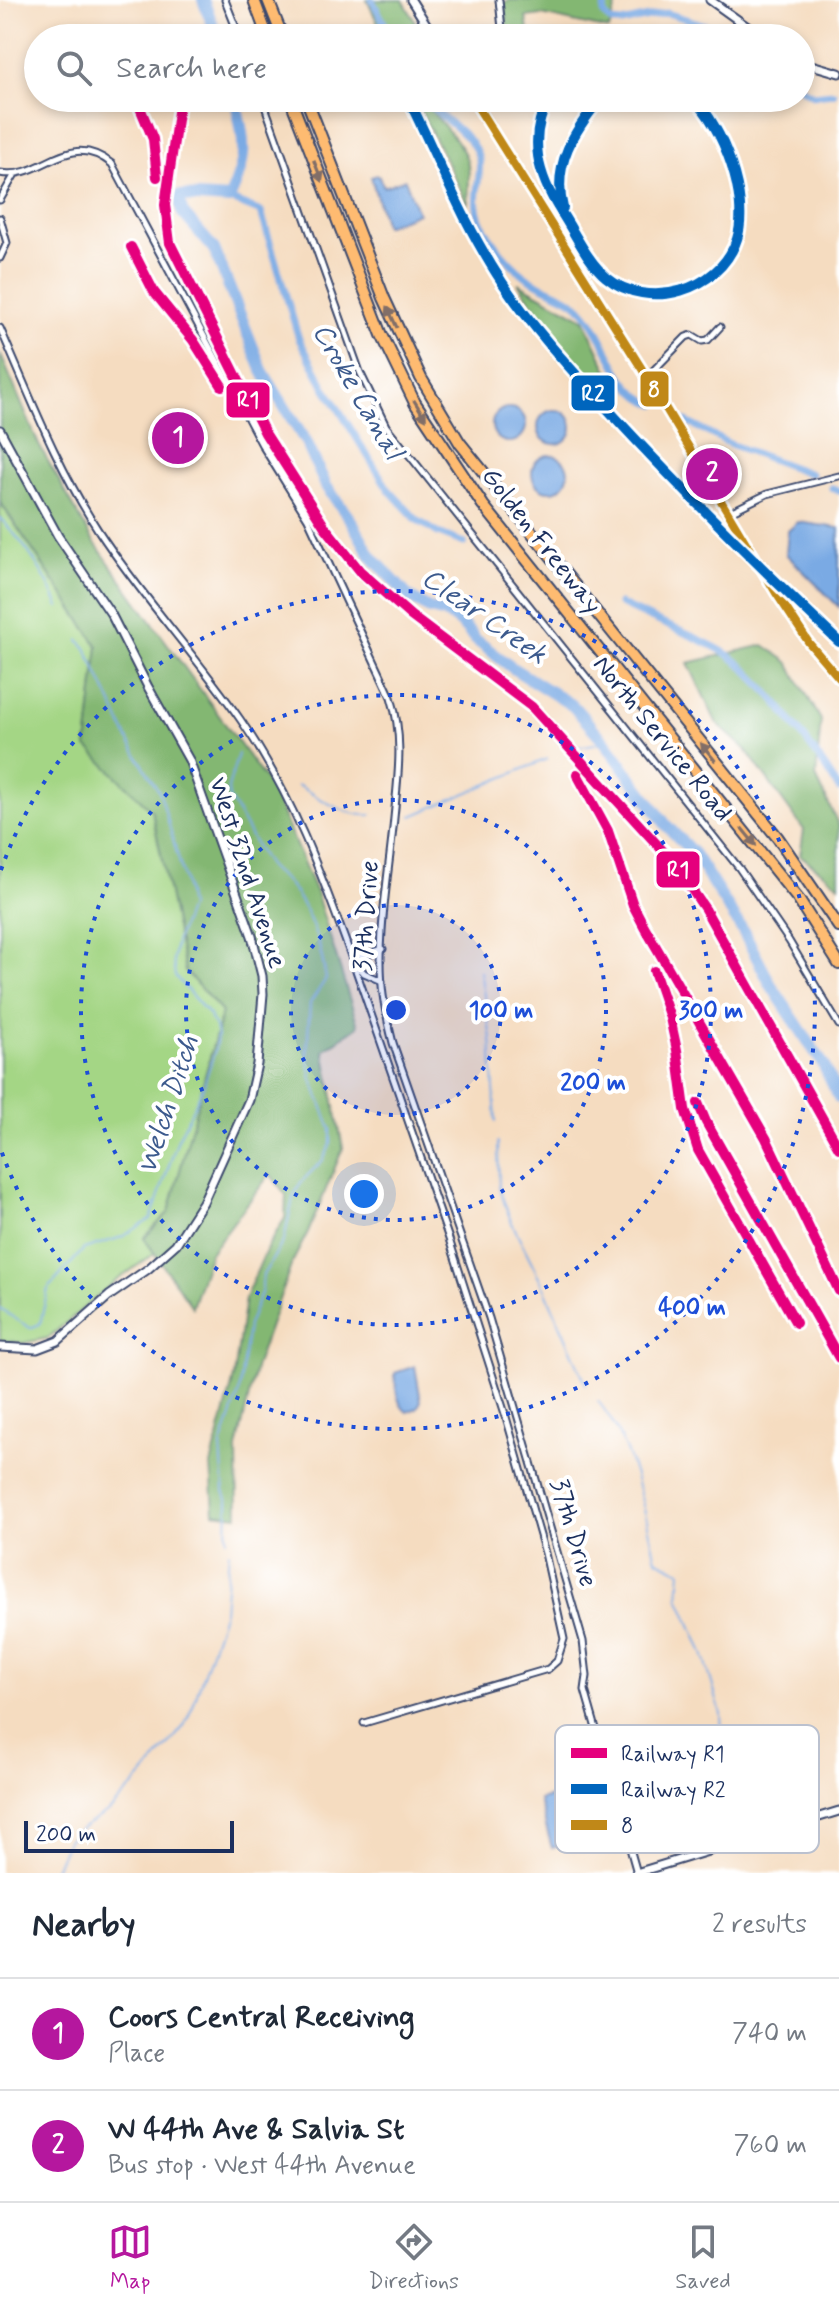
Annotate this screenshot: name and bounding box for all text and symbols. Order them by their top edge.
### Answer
search box [24,24,815,112]
icon: search [52,46,96,90]
text: Search here [116,49,267,88]
one-way arrow [311,159,324,183]
one-way arrow [386,305,399,328]
water label: Croke Canal [303,317,412,469]
line badge: 8 [639,370,670,408]
line badge: R2 [570,374,616,412]
text: 8 [648,377,660,405]
line badge: R1 [225,381,271,419]
text: R2 [581,381,605,409]
text: R1 [237,387,259,415]
one-way arrow [412,399,426,421]
pin: 1 [152,408,204,468]
pin: 2 [686,444,738,504]
street label: Golden Freeway [473,461,609,621]
water label: Clear Creek [414,560,554,674]
street label: North Service Road [585,649,739,829]
one-way arrow [701,742,717,762]
street label: West 32nd Avenue [200,773,294,973]
one-way arrow [740,827,756,847]
line badge: R1 [655,850,701,889]
text: R1 [667,857,689,885]
street label: 37th Drive [346,859,388,973]
centre of rings [382,996,410,1024]
text: 100 m [469,996,533,1027]
text: 300 m [679,996,743,1027]
water label: Welch Ditch [129,1031,209,1179]
text: 200 m [560,1068,626,1099]
your location [344,1174,384,1214]
text: 400 m [658,1293,726,1324]
street label: 37th Drive [541,1475,605,1591]
legend [555,1725,819,1853]
text: Railway R1 [621,1741,725,1769]
text: Railway R2 [621,1777,726,1805]
text: 8 [621,1813,633,1841]
scale bar [24,1817,234,1853]
text: 200 m [36,1821,96,1849]
text: Nearby [32,1903,136,1948]
text: 2 results [712,1908,807,1942]
text: Coors Central Receiving [108,1998,414,2037]
text: 1 [52,2017,64,2051]
text: 740 m [732,2017,807,2051]
text: Place [108,2037,165,2071]
text: W 44th Ave & Salvia St [108,2110,404,2149]
text: 2 [52,2129,64,2163]
text: 760 m [733,2129,807,2163]
text: Bus stop · West 44th Avenue [108,2149,416,2183]
tab: Map [108,2220,152,2296]
tab: Directions [368,2220,459,2296]
tab: Saved [675,2220,731,2296]

